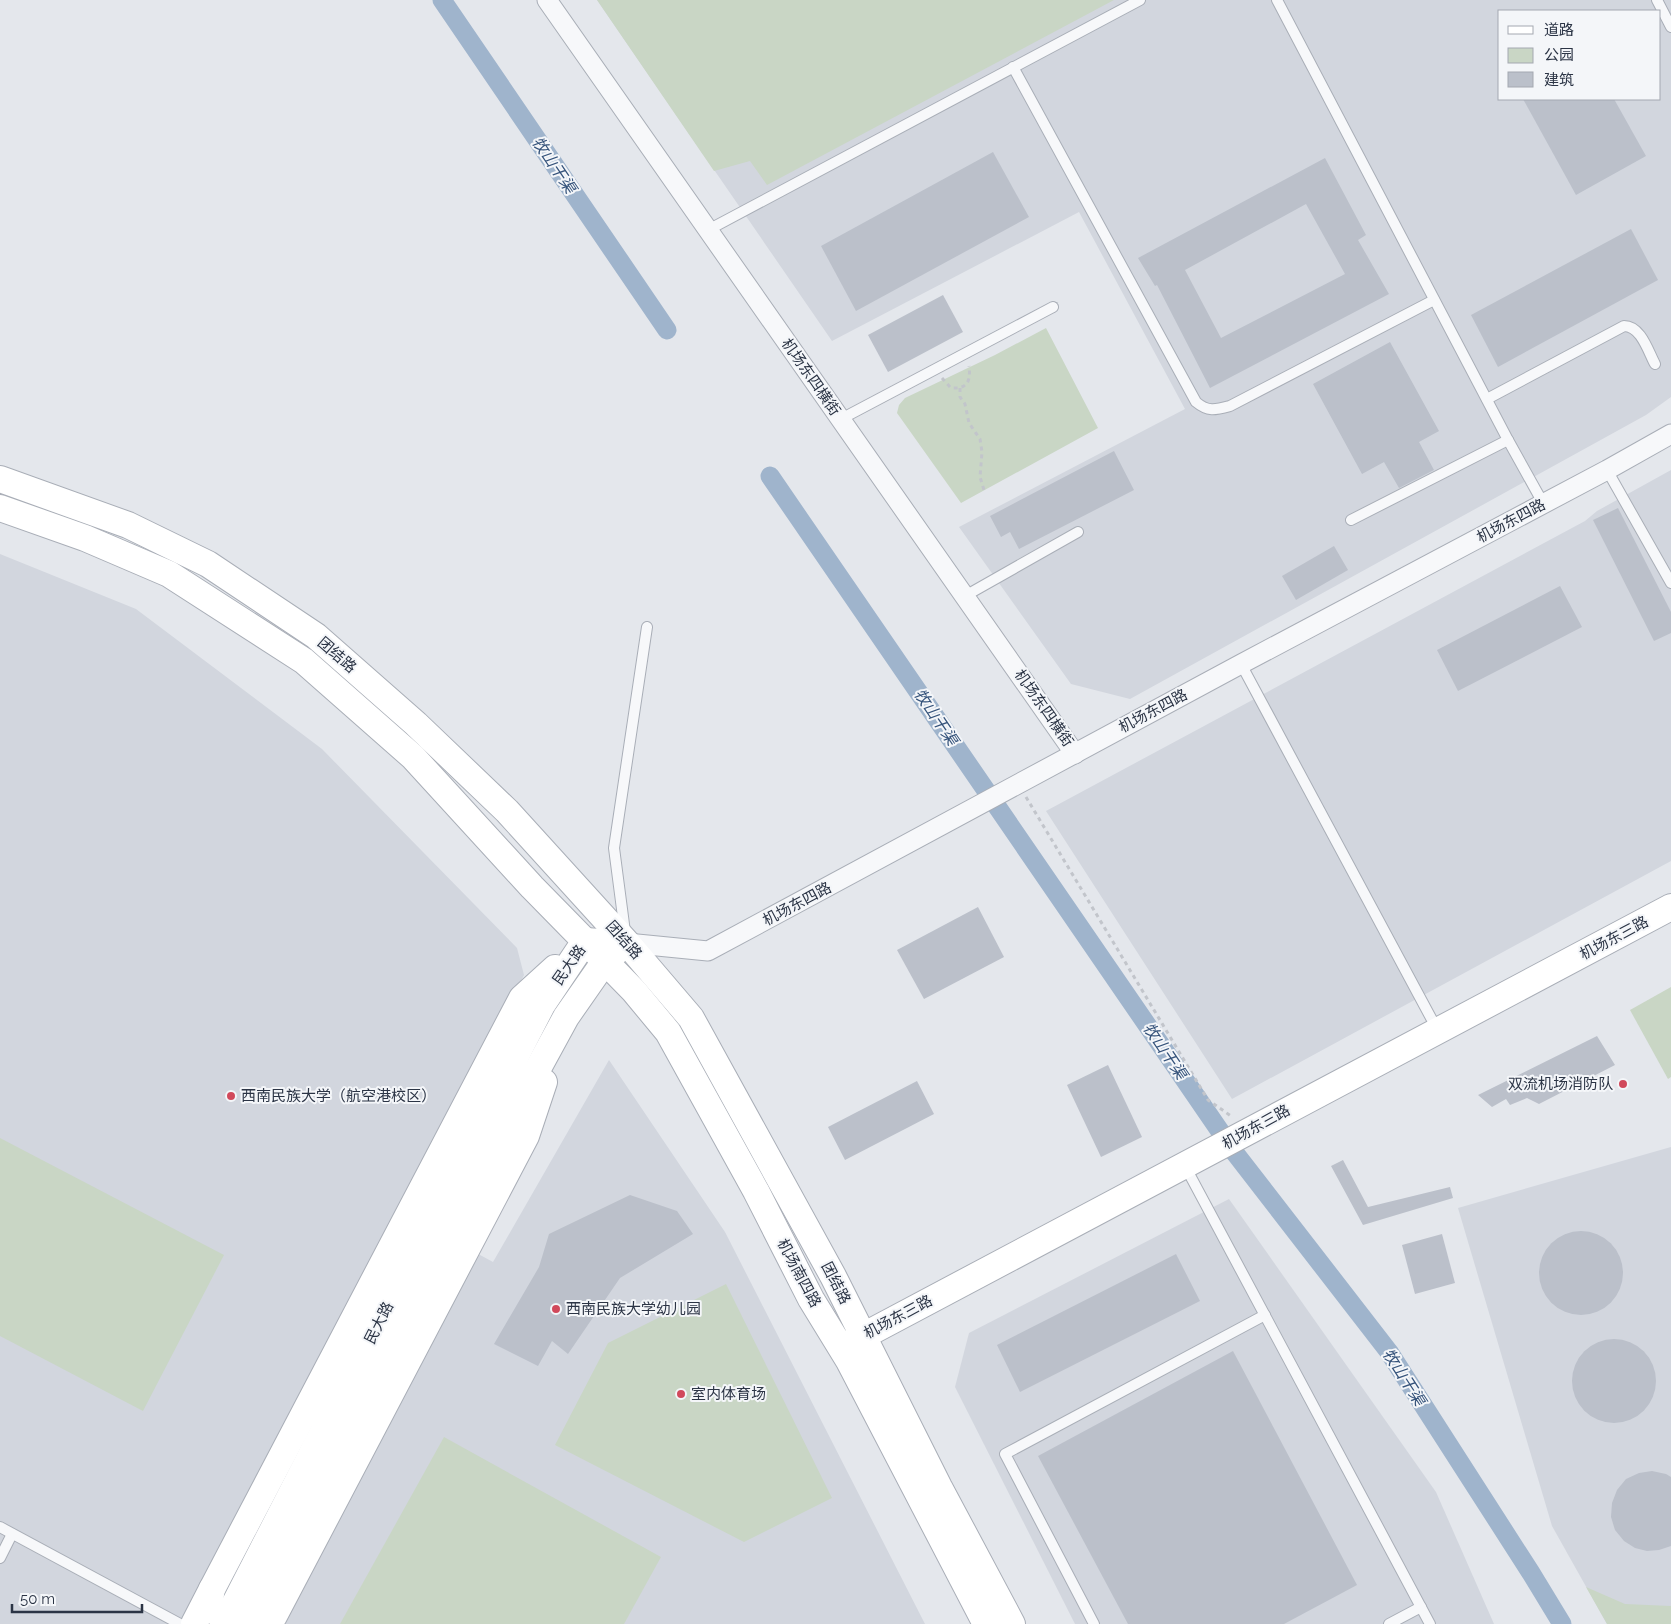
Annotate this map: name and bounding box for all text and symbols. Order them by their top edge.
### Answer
legend [1498,10,1661,100]
text: 道路 [1544,21,1574,39]
text: 公园 [1544,46,1574,64]
text: 建筑 [1544,71,1574,89]
water label: 牧山干渠 [528,133,581,198]
street label: 机场东四横街 [778,335,844,419]
street label: 机场东四路 [1474,495,1548,547]
street label: 团结路 [314,633,360,677]
street label: 机场东四横街 [1011,666,1077,750]
water label: 牧山干渠 [910,685,963,750]
street label: 机场东四路 [1116,685,1190,737]
street label: 机场东四路 [760,878,834,930]
street label: 机场东三路 [1577,912,1651,964]
street label: 团结路 [602,917,646,963]
street label: 民大路 [549,941,589,989]
water label: 牧山干渠 [1139,1019,1192,1084]
place label: 双流机场消防队 [1508,1075,1613,1093]
marker: 双流机场消防队 [1617,1078,1629,1090]
place label: 西南民族大学（航空港校区） [241,1087,436,1105]
marker: 西南民族大学（航空港校区） [225,1090,237,1102]
street label: 机场东三路 [1219,1101,1293,1153]
street label: 机场南四路 [773,1236,825,1310]
street label: 团结路 [818,1259,854,1307]
street label: 机场东三路 [861,1291,935,1343]
street label: 民大路 [361,1299,397,1347]
place label: 西南民族大学幼儿园 [566,1300,701,1318]
marker: 西南民族大学幼儿园 [550,1303,562,1315]
water label: 牧山干渠 [1379,1345,1430,1411]
place label: 室内体育场 [691,1385,766,1403]
marker: 室内体育场 [675,1388,687,1400]
scale bar [12,1582,142,1614]
text: 50 m [20,1590,55,1608]

